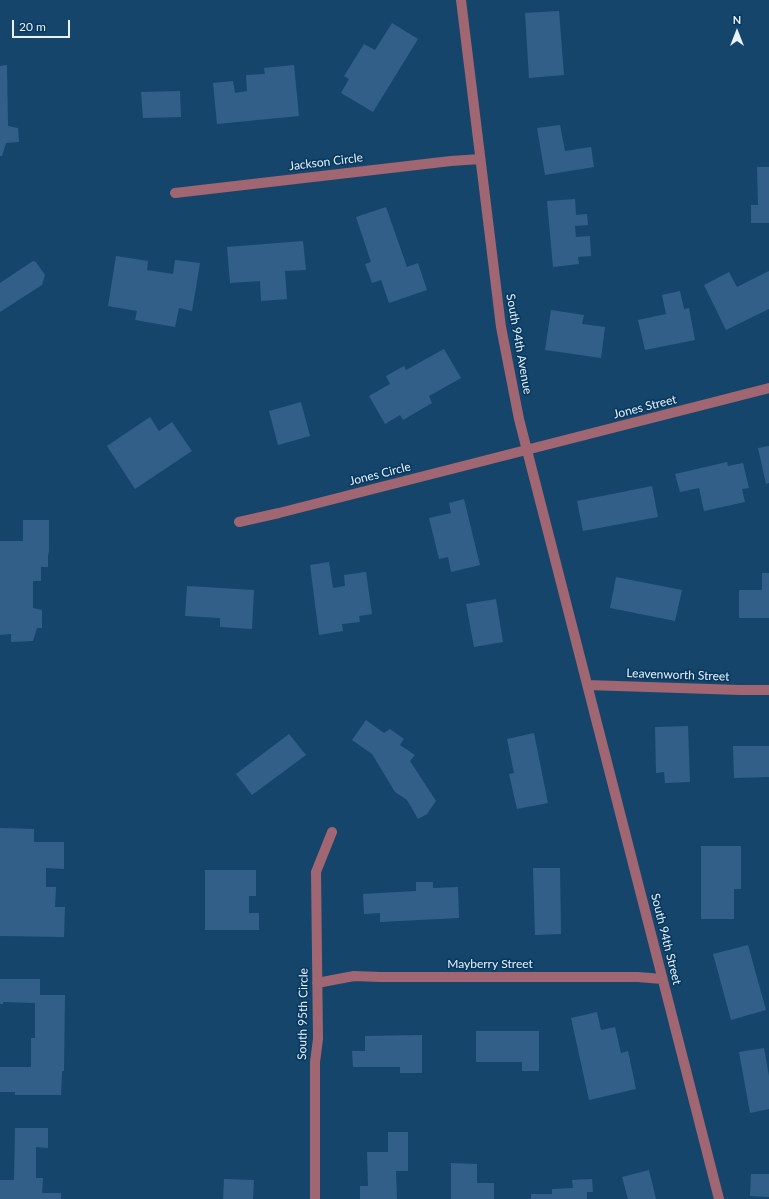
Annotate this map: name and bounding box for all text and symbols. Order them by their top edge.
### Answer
scale bar [14,12,72,38]
north arrow [717,12,757,52]
text: N [733,13,741,26]
text: 20 m [19,19,46,34]
street label: Jackson Circle [288,150,364,174]
street label: South 94th Avenue [503,293,535,395]
street label: Jones Street [612,392,678,422]
street label: Jones Circle [348,459,412,489]
street label: Leavenworth Street [626,666,730,684]
street label: South 94th Street [648,892,684,986]
street label: Mayberry Street [447,957,533,971]
street label: South 95th Circle [295,968,311,1060]

